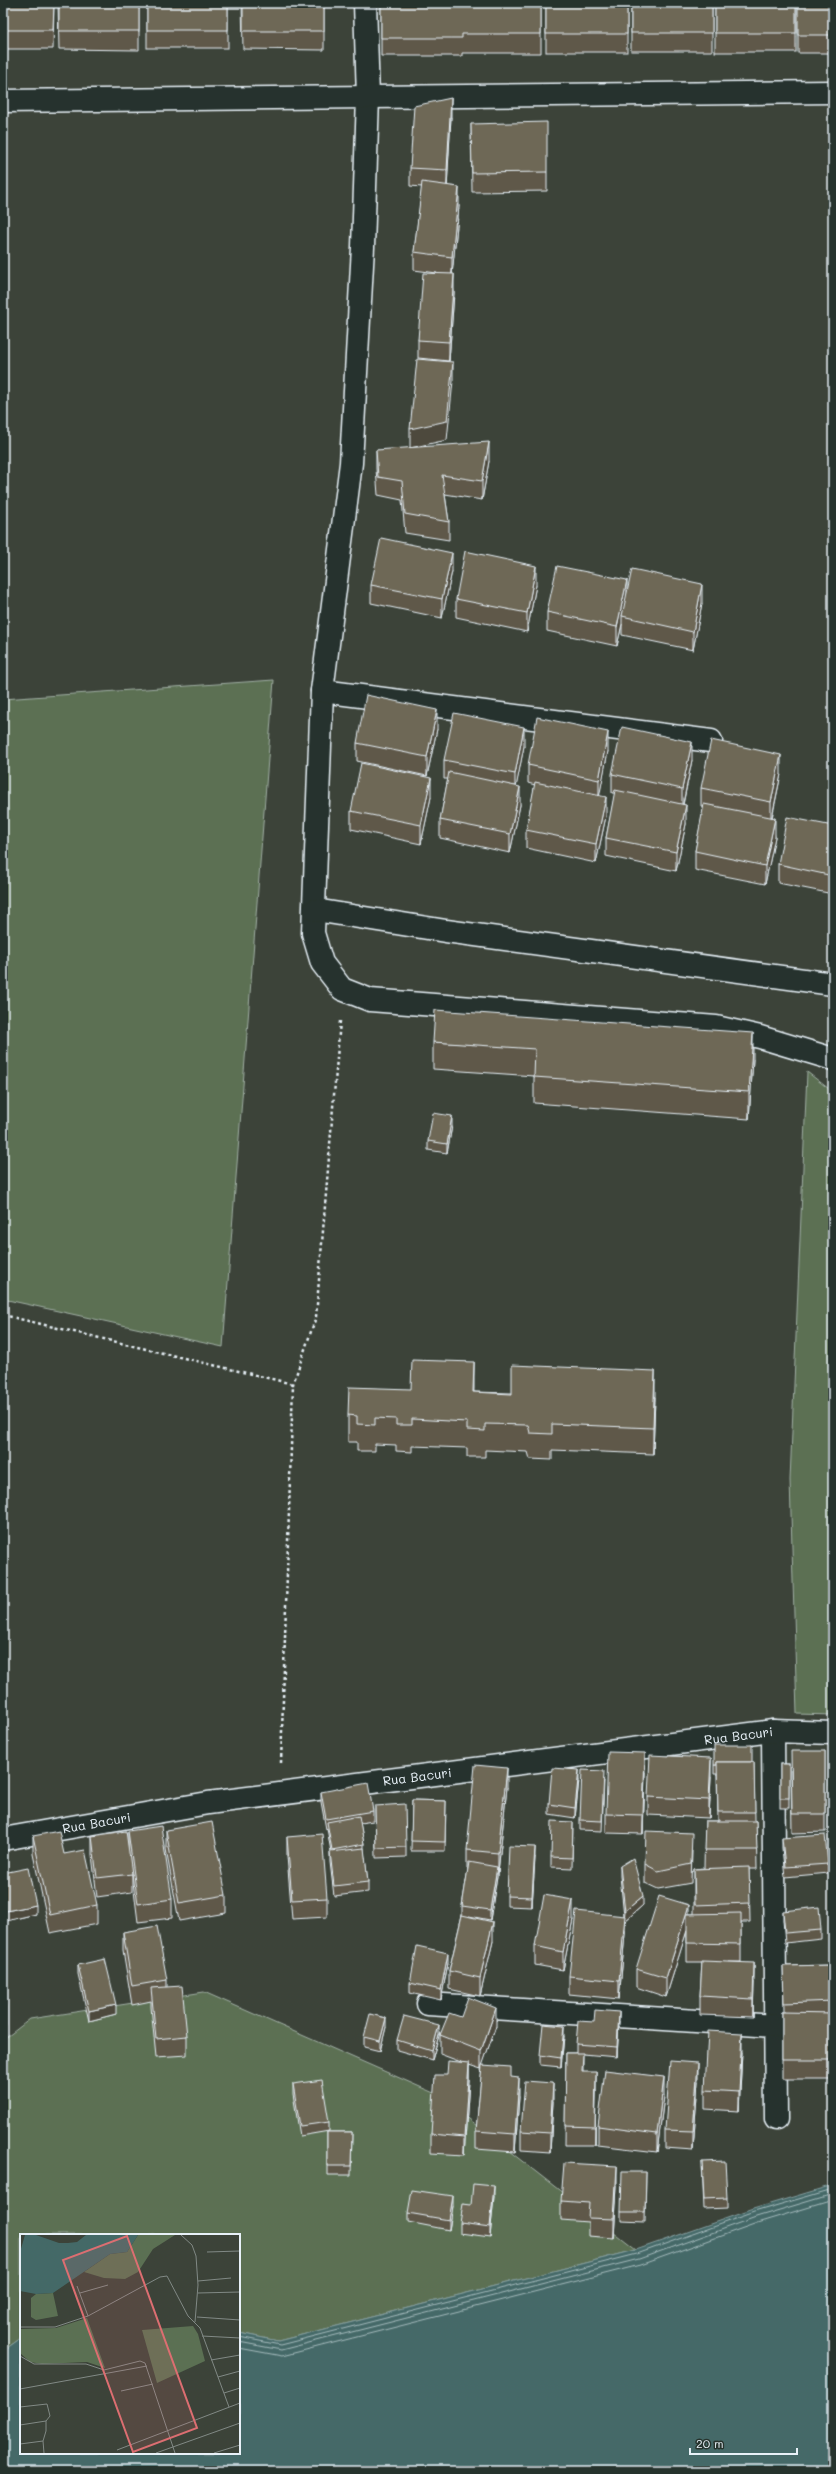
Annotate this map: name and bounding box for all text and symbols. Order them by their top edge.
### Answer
street label: Rua Bacuri [703,1722,774,1748]
street label: Rua Bacuri [382,1763,453,1789]
street label: Rua Bacuri [61,1808,132,1836]
inset map [20,2234,240,2454]
scale bar [690,2430,797,2456]
text: 20 m [696,2435,724,2451]

